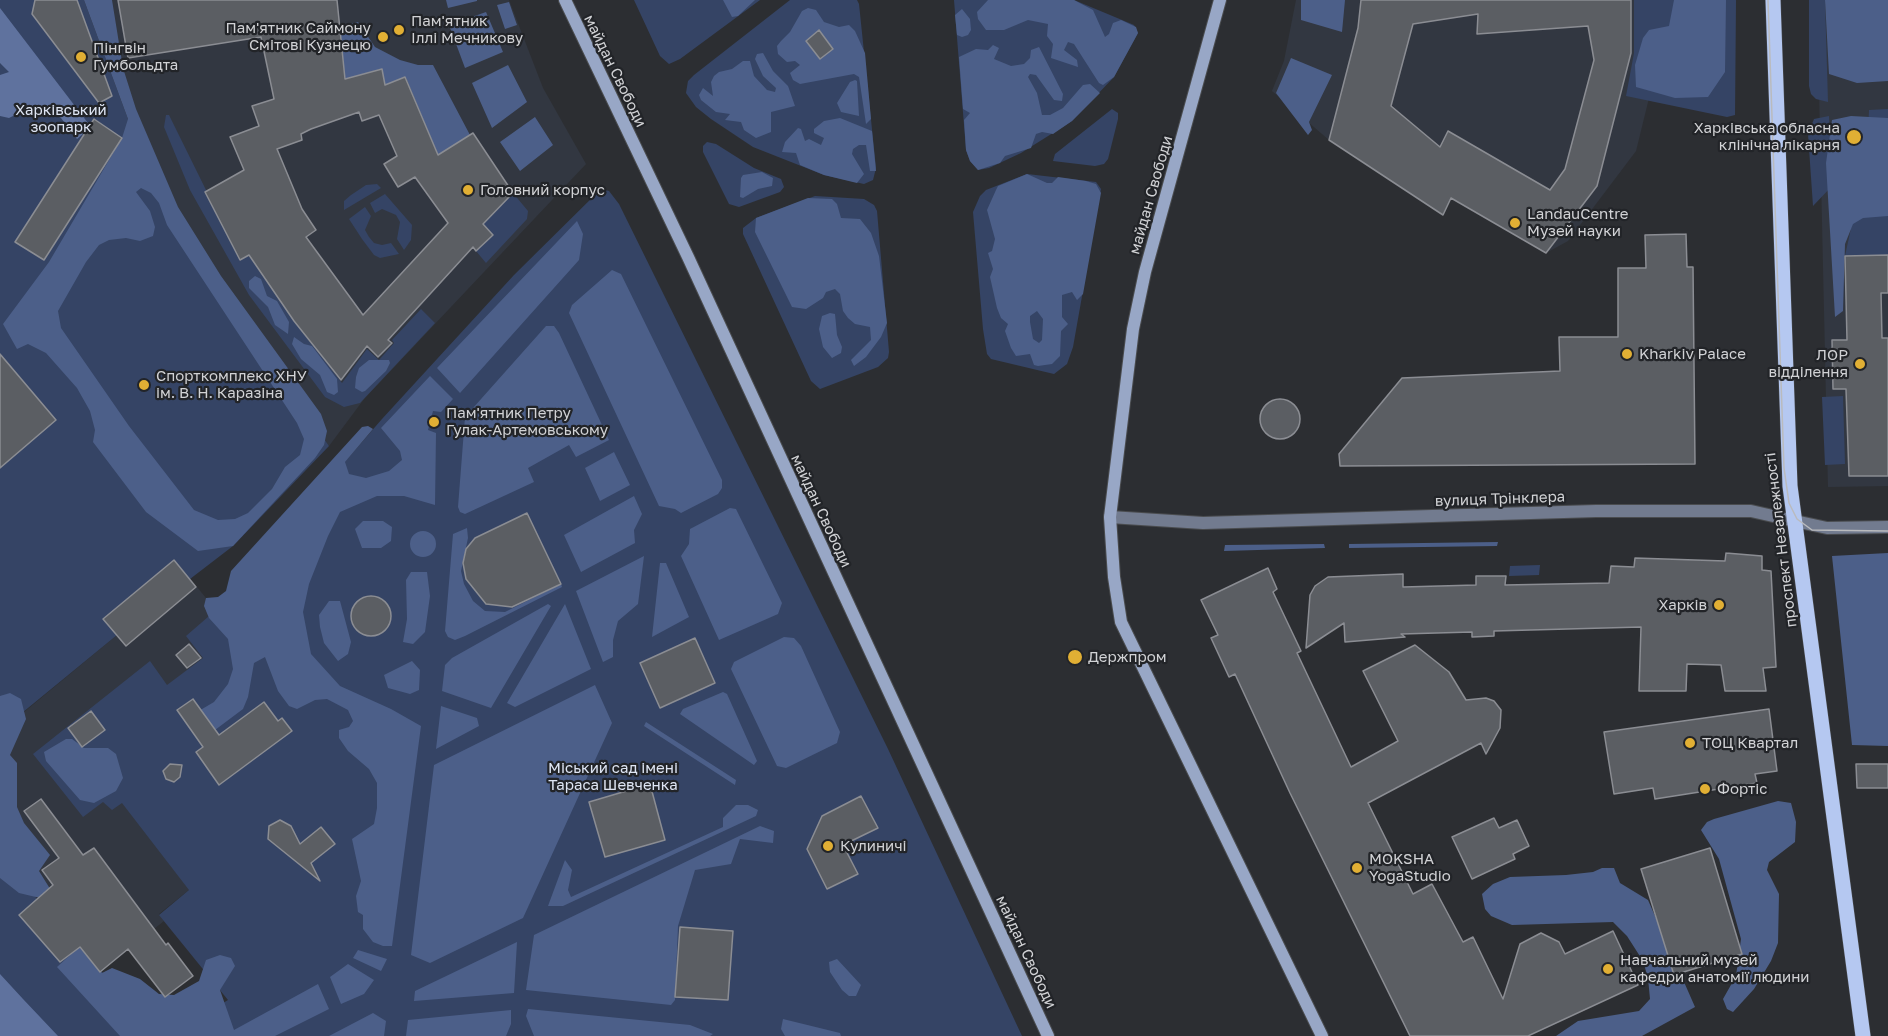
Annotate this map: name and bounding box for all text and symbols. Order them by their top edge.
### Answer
place label: Пам'ятник Іллі Мечникову [411,12,523,47]
street label: майдан Свободи [580,12,650,130]
place label: Пам'ятник Саймону Смітові Кузнецю [225,19,371,54]
marker: Пам'ятник Іллі Мечникову [392,23,406,37]
marker: Пам'ятник Саймону Смітові Кузнецю [376,30,390,44]
place label: Пінгвін Гумбольдта [93,39,178,74]
marker: Пінгвін Гумбольдта [74,50,88,64]
park label: Харківський зоопарк [15,101,107,136]
place label: Харківська обласна клінічна лікарня [1694,119,1840,154]
marker: Харківська обласна клінічна лікарня [1845,128,1863,146]
street label: майдан Свободи [1125,134,1177,256]
place label: Головний корпус [480,181,605,199]
marker: Головний корпус [461,183,475,197]
place label: LandauCentre Музей науки [1527,205,1629,240]
marker: LandauCentre Музей науки [1508,216,1522,230]
place label: Kharkiv Palace [1639,345,1746,363]
place label: ЛОР відділення [1769,346,1848,381]
marker: Kharkiv Palace [1620,347,1634,361]
marker: ЛОР відділення [1853,357,1867,371]
place label: Спорткомплекс ХНУ ім. В. Н. Каразіна [156,367,307,402]
marker: Спорткомплекс ХНУ ім. В. Н. Каразіна [137,378,151,392]
place label: Пам'ятник Петру Гулак-Артемовському [446,404,608,439]
marker: Пам'ятник Петру Гулак-Артемовському [427,415,441,429]
street label: проспект Незалежності [1761,451,1801,629]
street label: майдан Свободи [787,452,855,570]
street label: вулиця Трінклера [1435,488,1565,510]
place label: Харків [1658,596,1707,614]
marker: Харків [1712,598,1726,612]
marker: Держпром [1066,648,1084,666]
place label: Держпром [1088,648,1166,666]
place label: ТОЦ Квартал [1702,734,1798,752]
marker: ТОЦ Квартал [1683,736,1697,750]
park label: Міський сад імені Тараса Шевченка [548,759,678,794]
place label: Фортiс [1717,780,1768,798]
marker: Фортiс [1698,782,1712,796]
place label: Кулиничі [840,837,907,855]
marker: Кулиничі [821,839,835,853]
place label: MOKSHA YogaStudio [1369,850,1451,885]
marker: MOKSHA YogaStudio [1350,861,1364,875]
street label: майдан Свободи [992,893,1060,1011]
place label: Навчальний музей кафедри анатомії людини [1620,951,1809,986]
marker: Навчальний музей кафедри анатомії людини [1601,962,1615,976]

